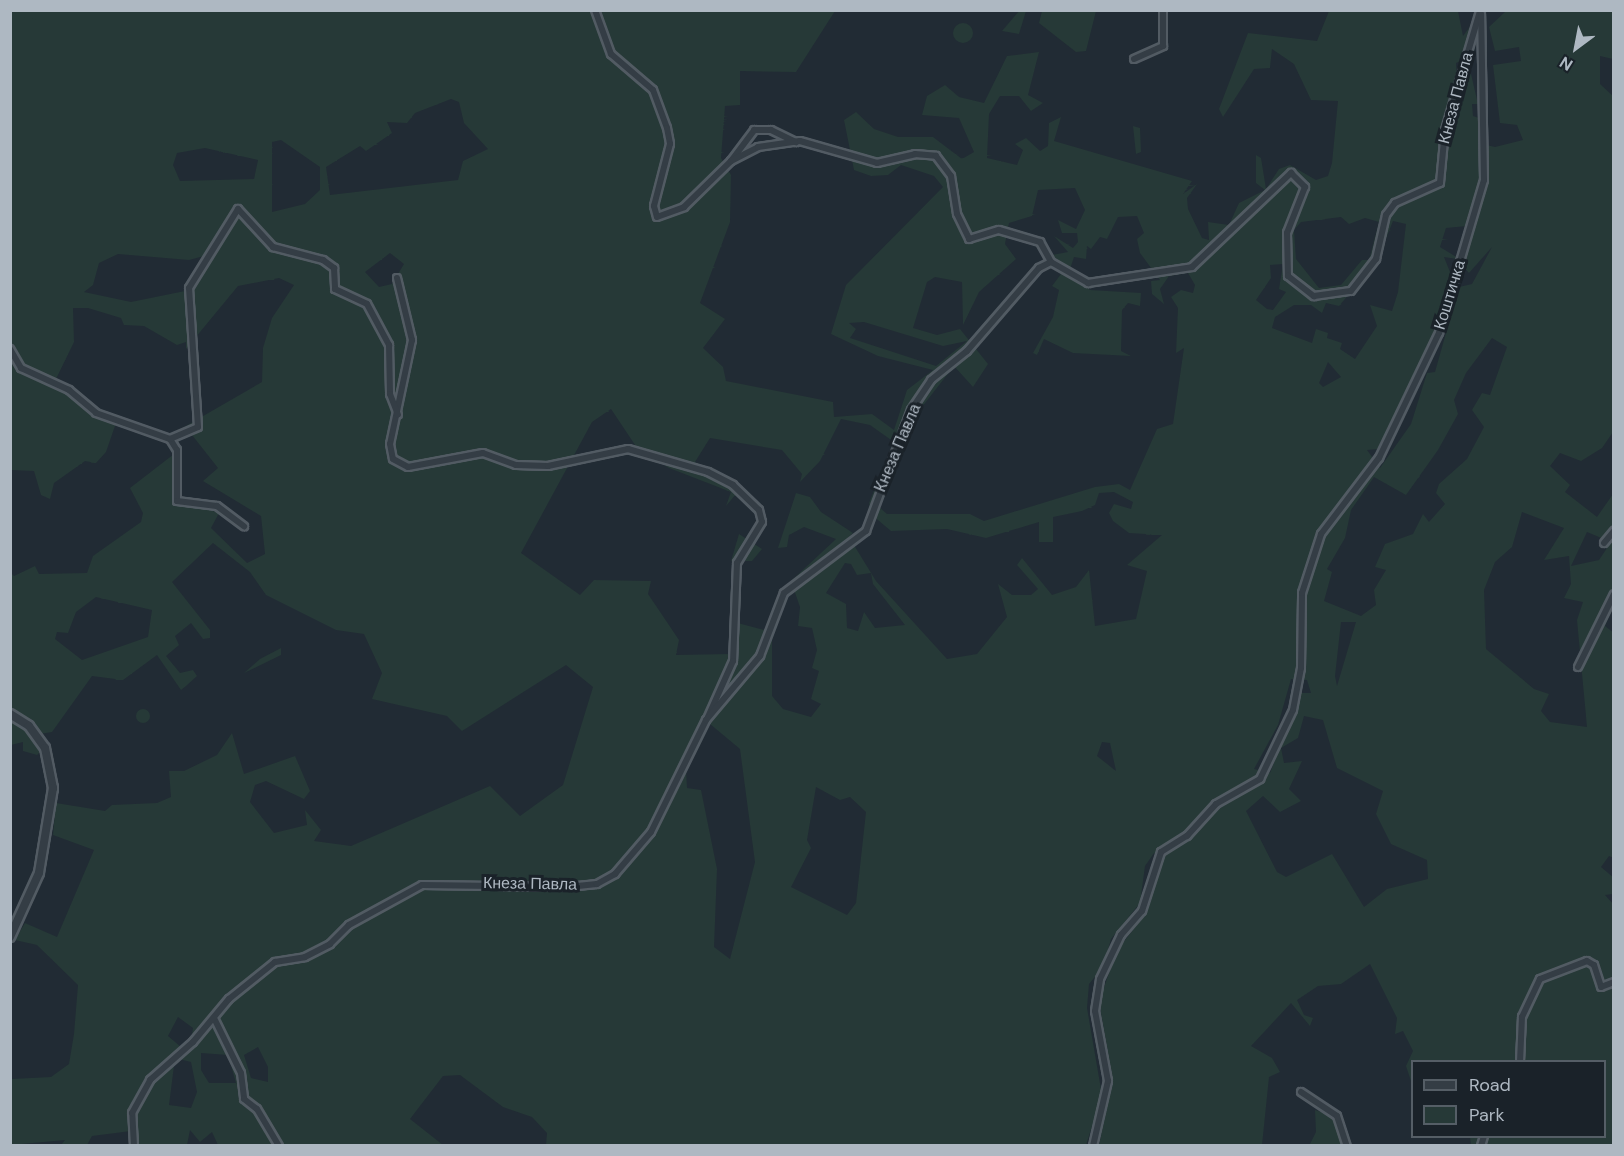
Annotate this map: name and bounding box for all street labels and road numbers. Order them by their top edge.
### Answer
street label: Кнеза Павла [1435,50,1477,146]
street label: Коштичка [1430,258,1470,332]
street label: Кнеза Павла [871,401,925,495]
street label: Кнеза Павла [483,874,577,894]

